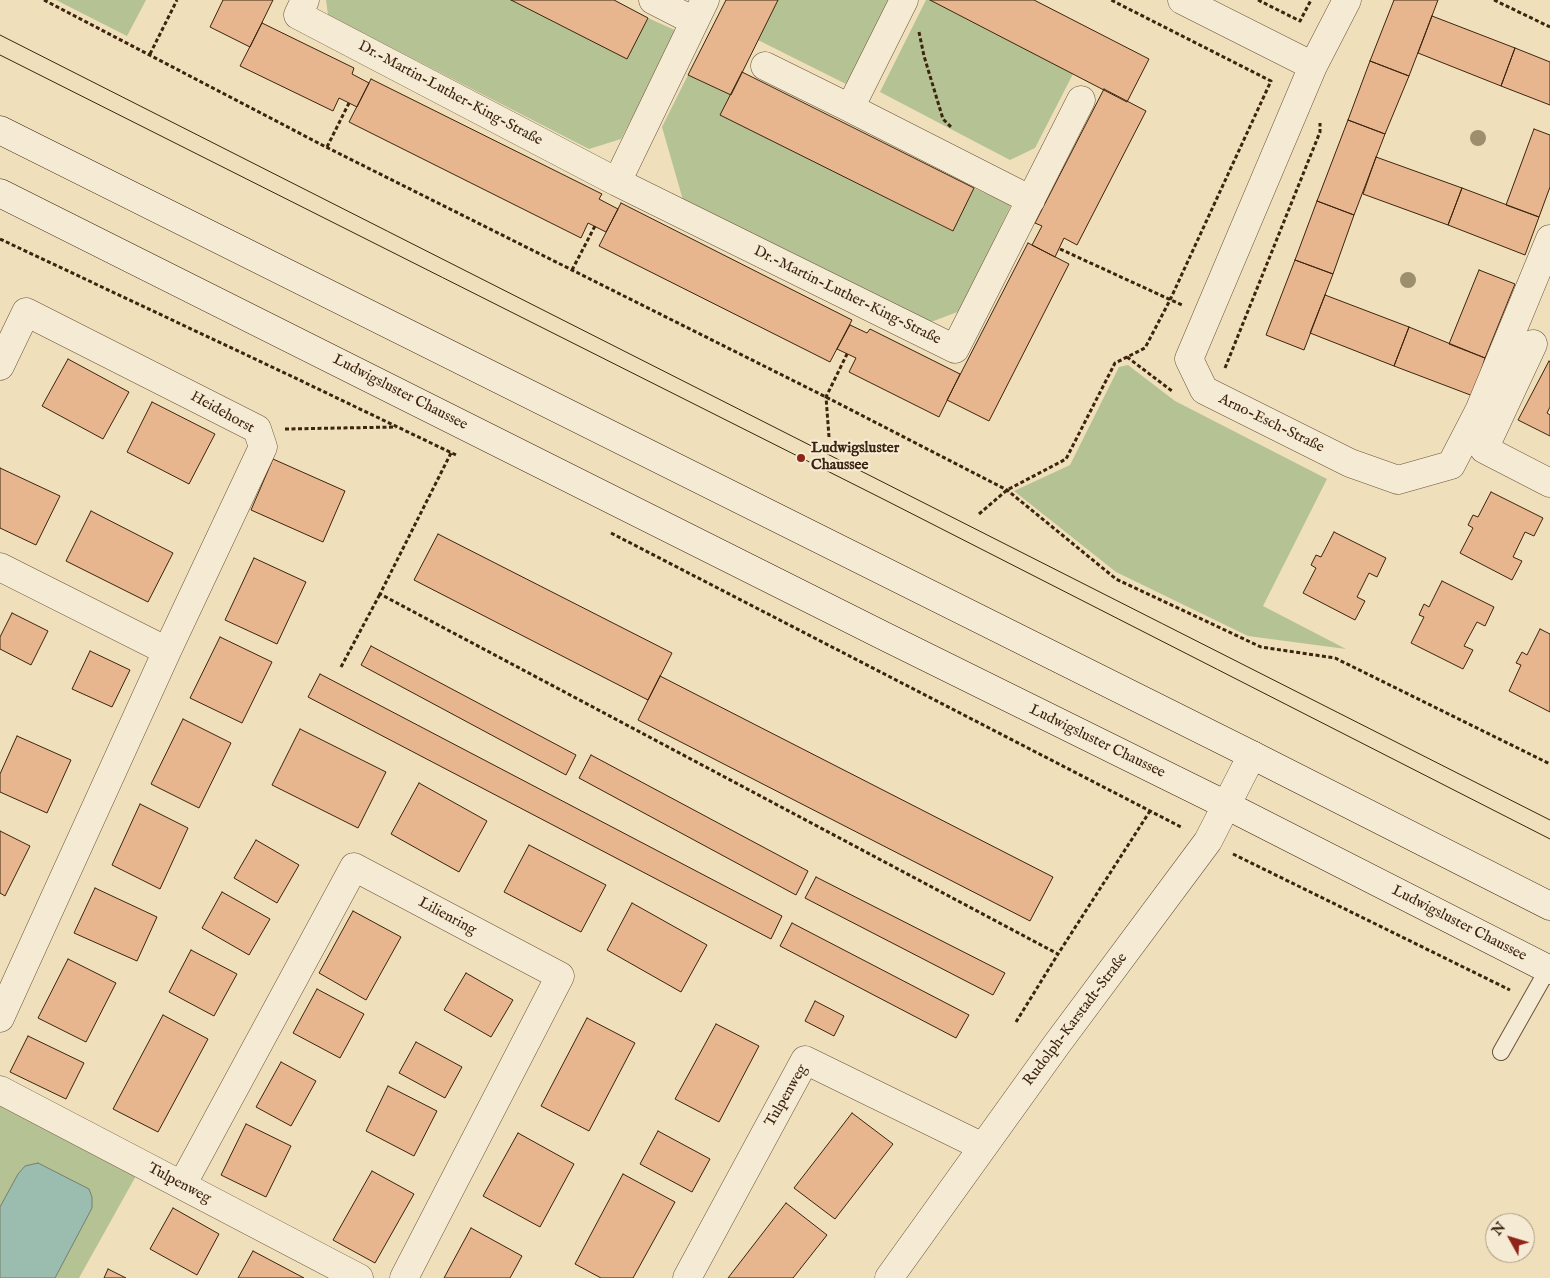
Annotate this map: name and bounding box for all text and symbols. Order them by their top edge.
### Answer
street label: Dr.-Martin-Luther-King-Straße [355,38,545,150]
street label: Dr.-Martin-Luther-King-Straße [750,243,944,349]
street label: Ludwigsluster Chaussee [330,351,470,435]
street label: Heidehorst [187,388,257,438]
street label: Arno-Esch-Straße [1215,391,1327,457]
place label: Ludwigsluster Chaussee [811,440,899,475]
marker: Ludwigsluster Chaussee [795,452,807,464]
street label: Ludwigsluster Chaussee [1026,701,1168,783]
street label: Ludwigsluster Chaussee [1389,882,1529,966]
street label: Lilienring [415,894,479,940]
street label: Rudolph-Karstadt-Straße [1020,950,1132,1090]
street label: Tulpenweg [762,1062,812,1130]
street label: Tulpenweg [144,1160,214,1208]
north arrow [1485,1213,1535,1263]
text: N [1488,1219,1510,1240]

